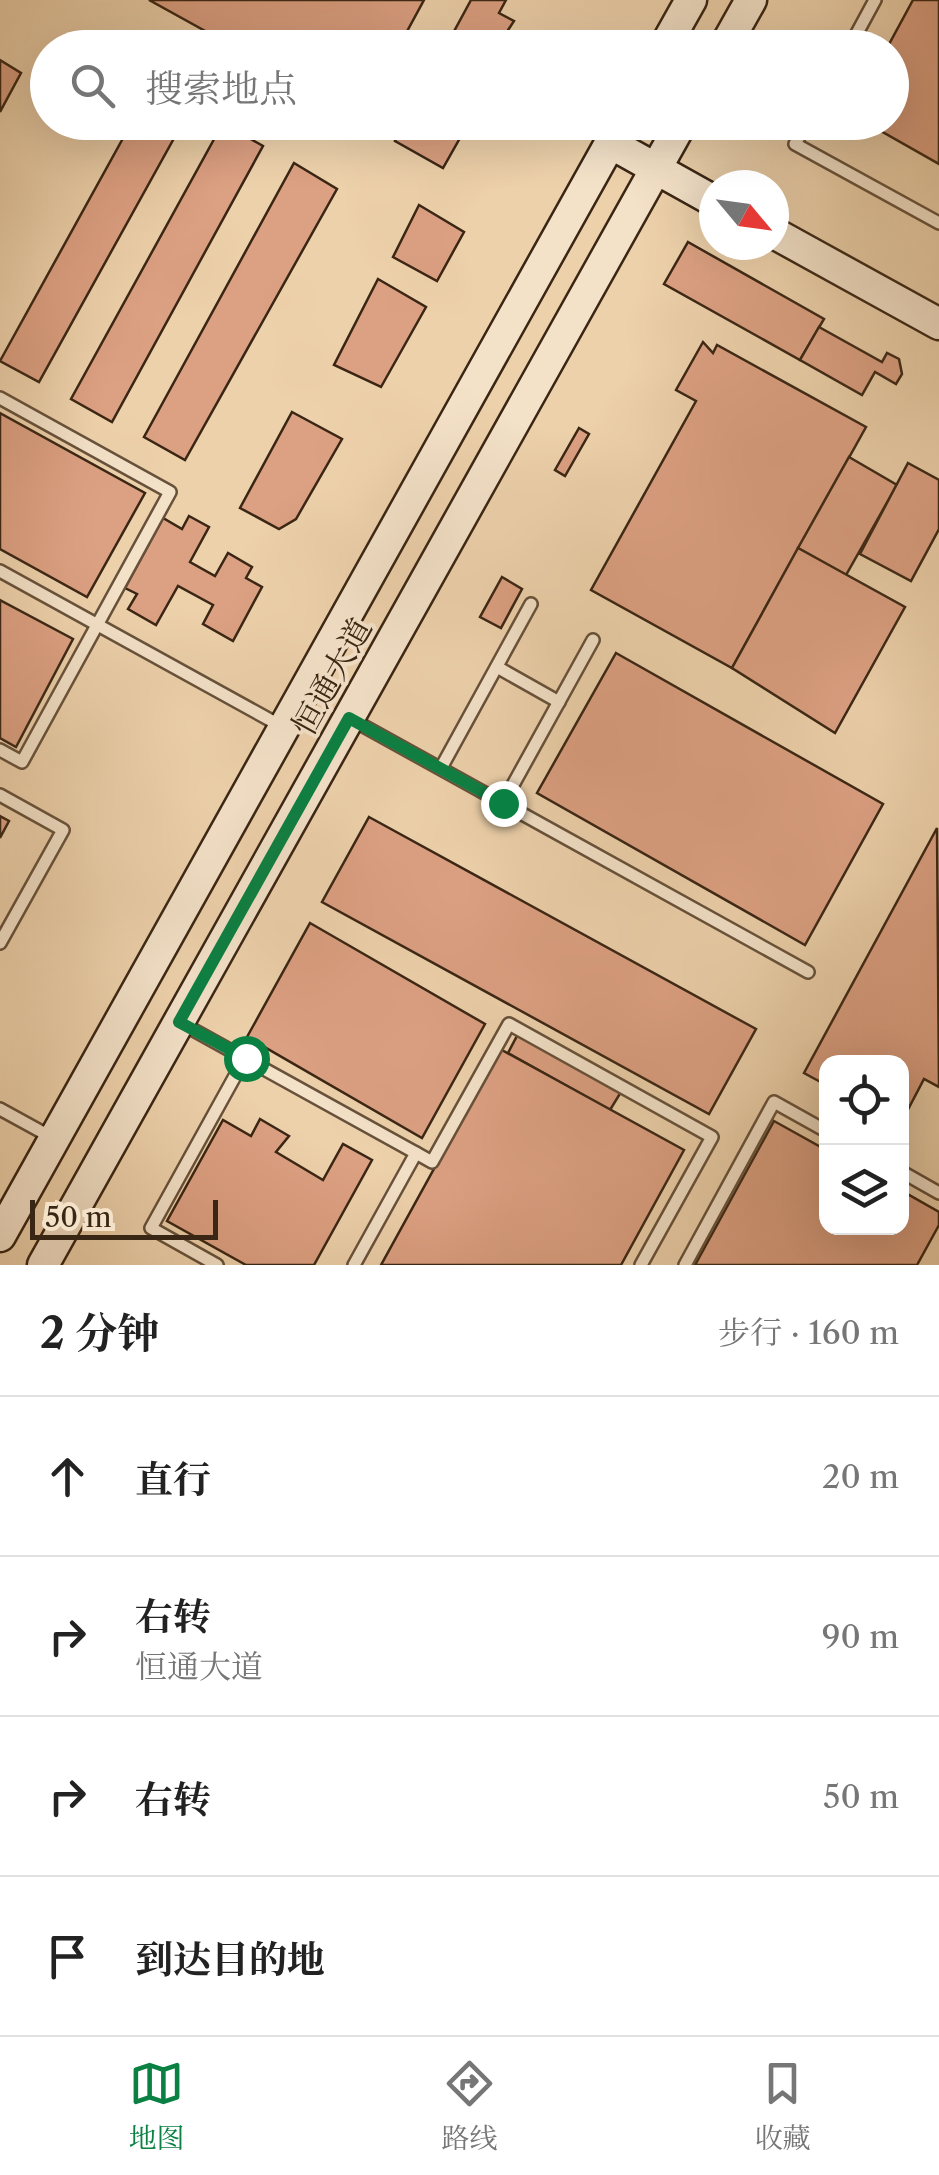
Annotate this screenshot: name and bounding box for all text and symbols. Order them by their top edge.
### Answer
search box [30,30,909,140]
icon: search [65,58,120,113]
text: 搜索地点 [145,65,297,112]
north arrow [699,170,789,260]
street label: 恒通大道 [283,611,380,742]
route end [481,781,527,827]
route start [224,1036,270,1082]
map controls [819,1055,909,1235]
button: locate [819,1055,909,1145]
button: layers [819,1145,909,1235]
scale bar [30,1195,218,1240]
text: 50 m [45,1200,112,1234]
text: 2 分钟 [40,1307,159,1359]
text: 步行 · 160 m [718,1313,899,1352]
icon: ahead [40,1449,95,1504]
text: 直行 [135,1456,211,1503]
text: 20 m [822,1457,899,1496]
text: 右转 [135,1593,211,1640]
icon: right [40,1609,95,1664]
text: 90 m [822,1617,899,1656]
text: 恒通大道 [135,1647,263,1686]
icon: right [40,1769,95,1824]
text: 右转 [135,1776,211,1823]
text: 50 m [823,1777,899,1816]
icon: arrive [40,1929,95,1984]
text: 到达目的地 [135,1936,325,1983]
tab: 地图 [128,2056,185,2156]
tab: 路线 [441,2056,498,2156]
tab: 收藏 [754,2056,811,2156]

